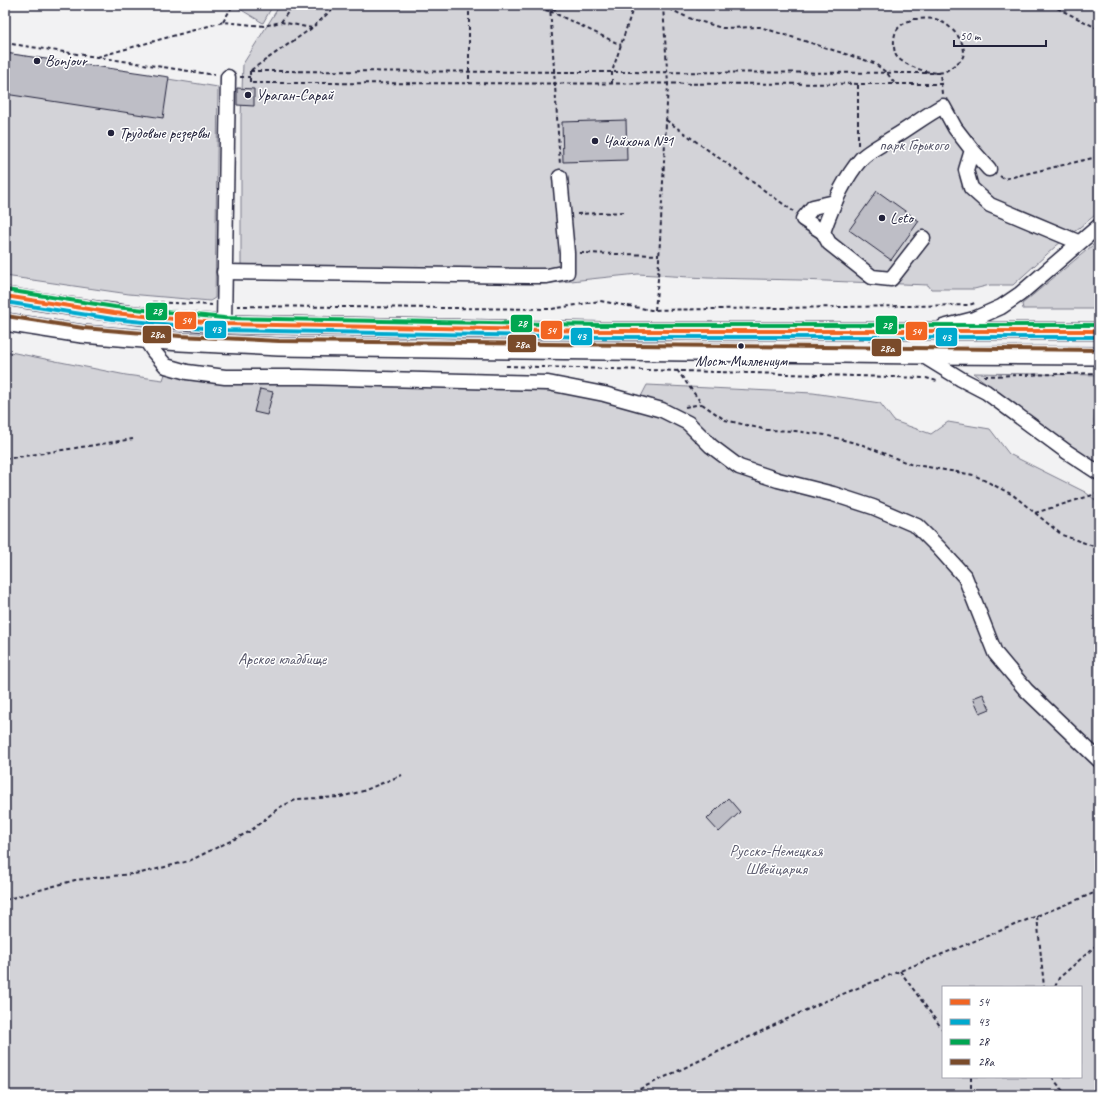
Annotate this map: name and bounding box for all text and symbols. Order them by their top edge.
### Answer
scale bar [954,22,1046,48]
text: 50 m [960,28,982,44]
place label: Bonjour [45,51,88,71]
marker: Bonjour [32,56,42,66]
place label: Ураган-Сарай [256,85,335,105]
marker: Ураган-Сарай [243,90,253,100]
place label: Трудовые резервы [119,123,211,143]
marker: Трудовые резервы [106,128,116,138]
place label: Чайхона №1 [603,131,674,151]
park label: парк Горького [879,135,950,155]
marker: Чайхона №1 [590,136,600,146]
place label: Leto [890,208,915,228]
marker: Leto [877,213,887,223]
line badge: 28 [145,302,168,321]
text: 28 [152,304,164,318]
line badge: 54 [174,311,197,330]
text: 54 [181,313,193,327]
line badge: 28 [510,314,533,333]
line badge: 28 [875,315,898,335]
text: 28 [517,316,529,330]
text: 28 [882,318,894,332]
line badge: 43 [204,320,227,339]
line badge: 54 [540,320,563,340]
line badge: 54 [905,321,928,341]
text: 43 [211,322,222,336]
text: 54 [546,323,558,337]
text: 54 [911,324,923,338]
line badge: 28a [142,325,172,344]
text: 28a [150,327,165,341]
line badge: 43 [570,327,593,346]
line badge: 43 [935,327,958,347]
text: 43 [576,329,587,343]
text: 43 [941,330,952,344]
line badge: 28a [507,334,537,353]
text: 28a [515,337,530,351]
line badge: 28a [871,338,902,357]
marker: Мост Миллениум [736,341,746,351]
text: 28a [880,341,895,355]
place label: Мост Миллениум [695,352,788,371]
park label: Арское кладбище [238,649,328,669]
park label: Русско-Немецкая Швейцария [729,841,824,879]
legend [942,986,1082,1078]
text: 54 [978,994,990,1010]
text: 43 [978,1014,990,1030]
text: 28 [978,1034,990,1050]
text: 28a [978,1054,995,1070]

